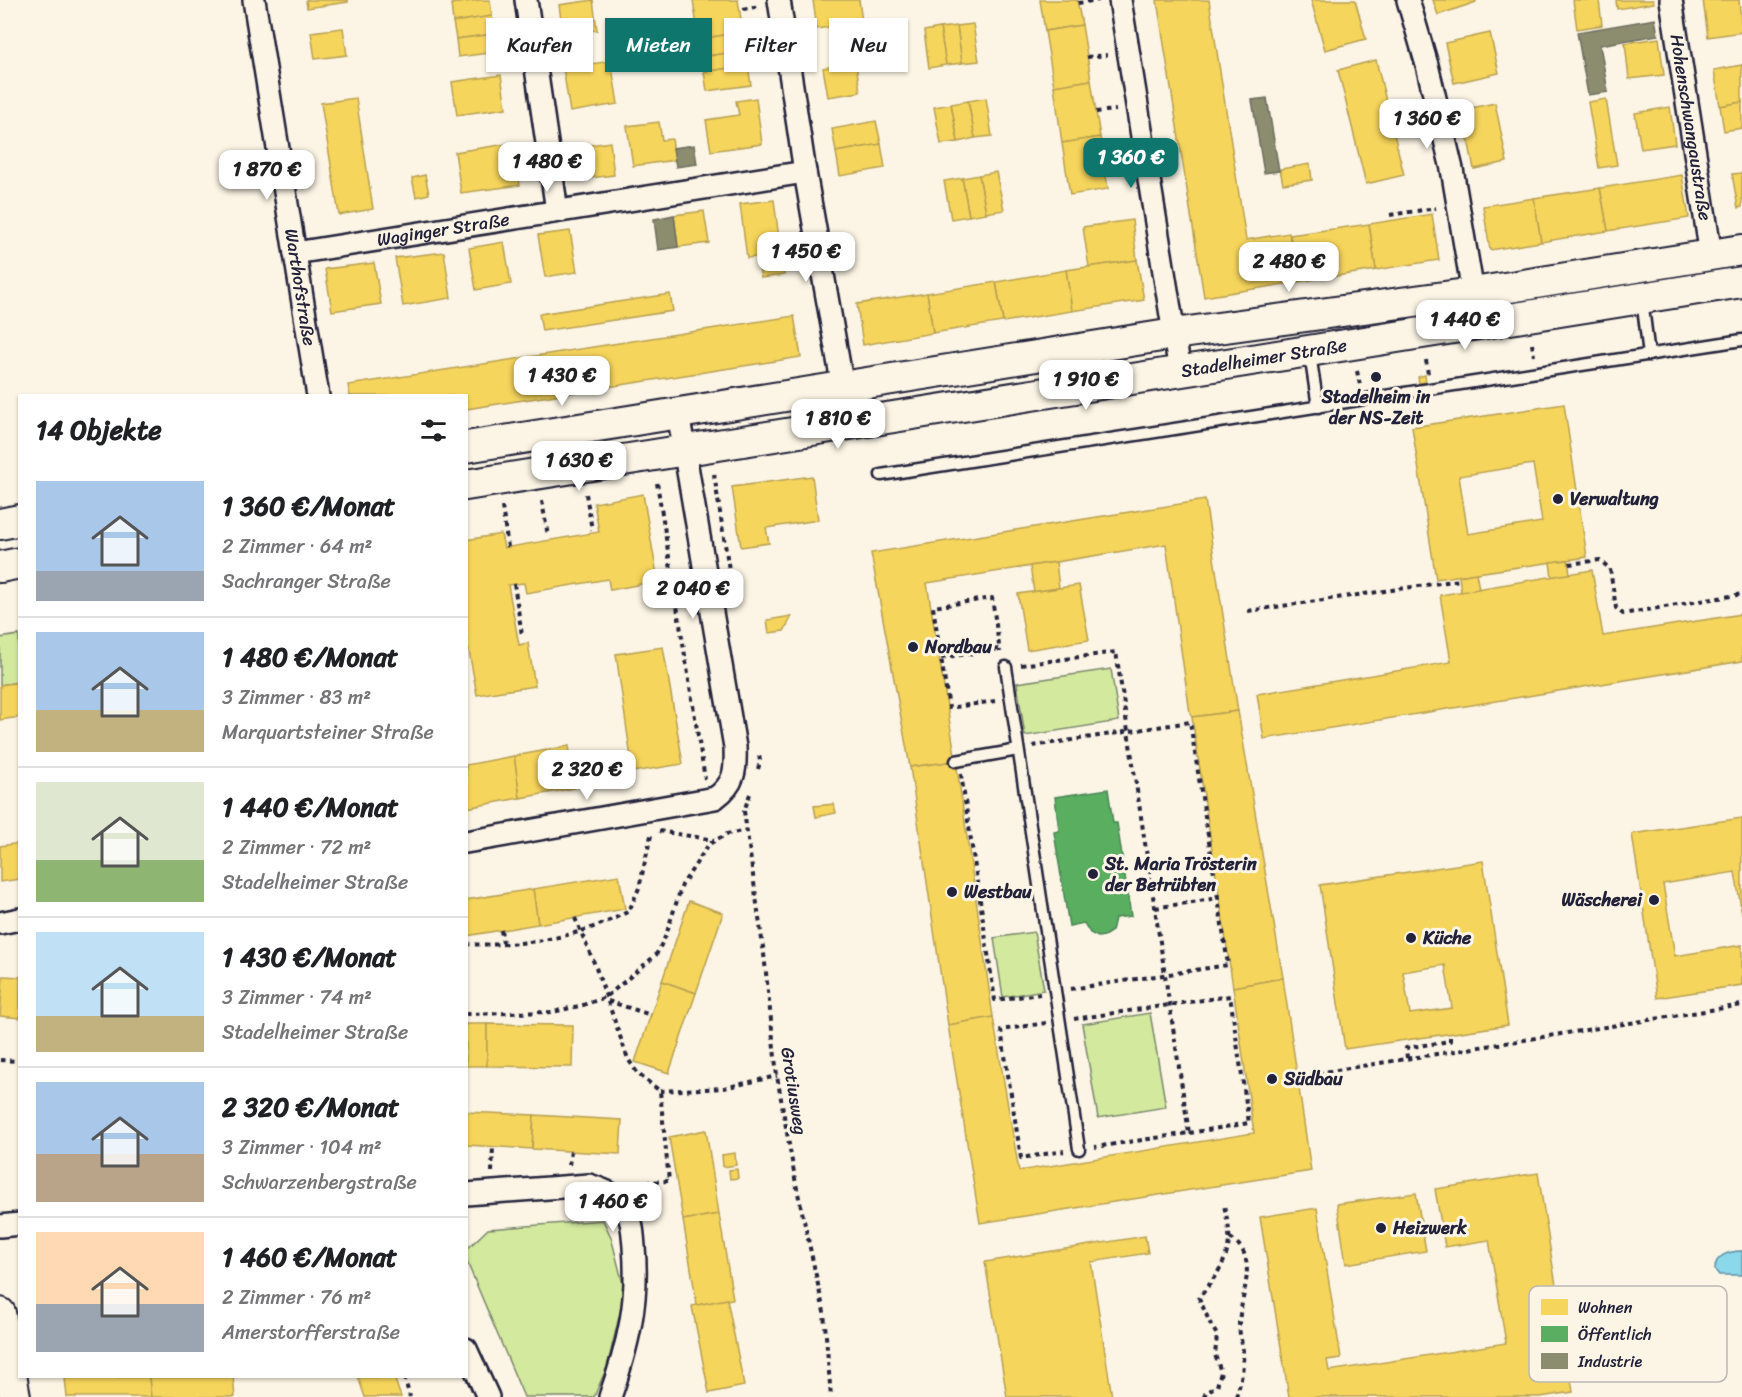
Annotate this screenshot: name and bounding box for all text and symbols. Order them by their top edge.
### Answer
chip: Kaufen [486,18,593,72]
chip: Mieten [605,18,712,72]
chip: Filter [724,18,817,72]
chip: Neu [829,18,908,72]
street label: Hohenschwangaustraße [1661,32,1721,223]
pin: 1 360 € [1372,99,1482,150]
text: 1 360 € [1393,101,1461,136]
pin: 1 360 € [1076,138,1186,189]
text: 1 360 € [1097,140,1165,175]
pin: 1 480 € [492,142,602,193]
text: 1 480 € [512,144,582,179]
pin: 1 870 € [212,150,322,201]
text: 1 870 € [233,152,301,187]
street label: Waginger Straße [375,203,512,256]
street label: Warthofstraße [275,226,326,348]
pin: 1 450 € [751,232,861,283]
text: 1 450 € [771,234,841,269]
pin: 2 480 € [1234,242,1344,293]
text: 2 480 € [1253,244,1325,279]
pin: 1 440 € [1410,300,1520,351]
text: 1 440 € [1430,302,1500,337]
street label: Stadelheimer Straße [1179,329,1349,387]
pin: 1 430 € [507,356,617,407]
text: 1 430 € [528,358,596,393]
pin: 1 910 € [1031,360,1141,411]
text: 1 910 € [1053,362,1119,397]
marker: Stadelheim in der NS-Zeit [1369,370,1383,384]
place label: Stadelheim in der NS-Zeit [1321,381,1430,434]
pin: 1 810 € [783,399,893,450]
text: 1 810 € [805,401,871,436]
text: 14 Objekte [36,407,162,453]
icon: filters [417,414,450,447]
pin: 1 630 € [524,441,634,492]
text: 1 630 € [545,443,613,478]
text: 1 360 €/Monat [222,483,395,529]
place label: Verwaltung [1570,483,1659,515]
marker: Verwaltung [1551,492,1565,506]
icon: home [84,505,156,577]
text: 2 Zimmer · 64 m² [222,529,372,564]
text: Sachranger Straße [222,564,391,599]
pin: 2 040 € [638,569,748,620]
text: 2 040 € [657,571,730,606]
place label: Nordbau [924,631,992,663]
text: 1 480 €/Monat [222,634,398,680]
marker: Nordbau [906,640,920,654]
icon: home [84,656,156,728]
text: 3 Zimmer · 83 m² [222,680,371,715]
text: Marquartsteiner Straße [222,715,434,750]
pin: 2 320 € [532,750,642,801]
text: 2 320 € [552,752,622,787]
text: 1 440 €/Monat [222,784,399,830]
icon: home [84,806,156,878]
text: 2 Zimmer · 72 m² [222,830,371,865]
place label: St. Maria Trösterin der Betrübten [1104,848,1257,901]
text: Stadelheimer Straße [222,865,408,900]
marker: St. Maria Trösterin der Betrübten [1086,867,1100,881]
place label: Westbau [964,876,1032,908]
place label: Wäscherei [1562,884,1643,916]
marker: Westbau [945,885,959,899]
marker: Wäscherei [1647,893,1661,907]
place label: Küche [1422,922,1472,954]
marker: Küche [1404,931,1418,945]
text: 1 430 €/Monat [222,934,397,980]
icon: home [84,956,156,1028]
text: 3 Zimmer · 74 m² [222,980,372,1015]
text: Stadelheimer Straße [222,1015,408,1050]
street label: Grotiusweg [771,1045,817,1137]
place label: Südbau [1283,1063,1343,1095]
marker: Südbau [1265,1072,1279,1086]
text: 2 320 €/Monat [222,1084,399,1130]
icon: home [84,1106,156,1178]
text: 3 Zimmer · 104 m² [222,1130,382,1165]
text: Schwarzenbergstraße [222,1165,417,1200]
pin: 1 460 € [558,1182,668,1233]
text: 1 460 € [579,1184,647,1219]
place label: Heizwerk [1392,1212,1467,1244]
marker: Heizwerk [1374,1221,1388,1235]
text: 1 460 €/Monat [222,1234,397,1280]
icon: home [84,1256,156,1328]
text: 2 Zimmer · 76 m² [222,1280,371,1315]
legend [1529,1286,1727,1382]
text: Wohnen [1578,1293,1633,1322]
text: Amerstorfferstraße [222,1315,400,1350]
text: Öffentlich [1578,1320,1652,1349]
text: Industrie [1577,1347,1642,1376]

